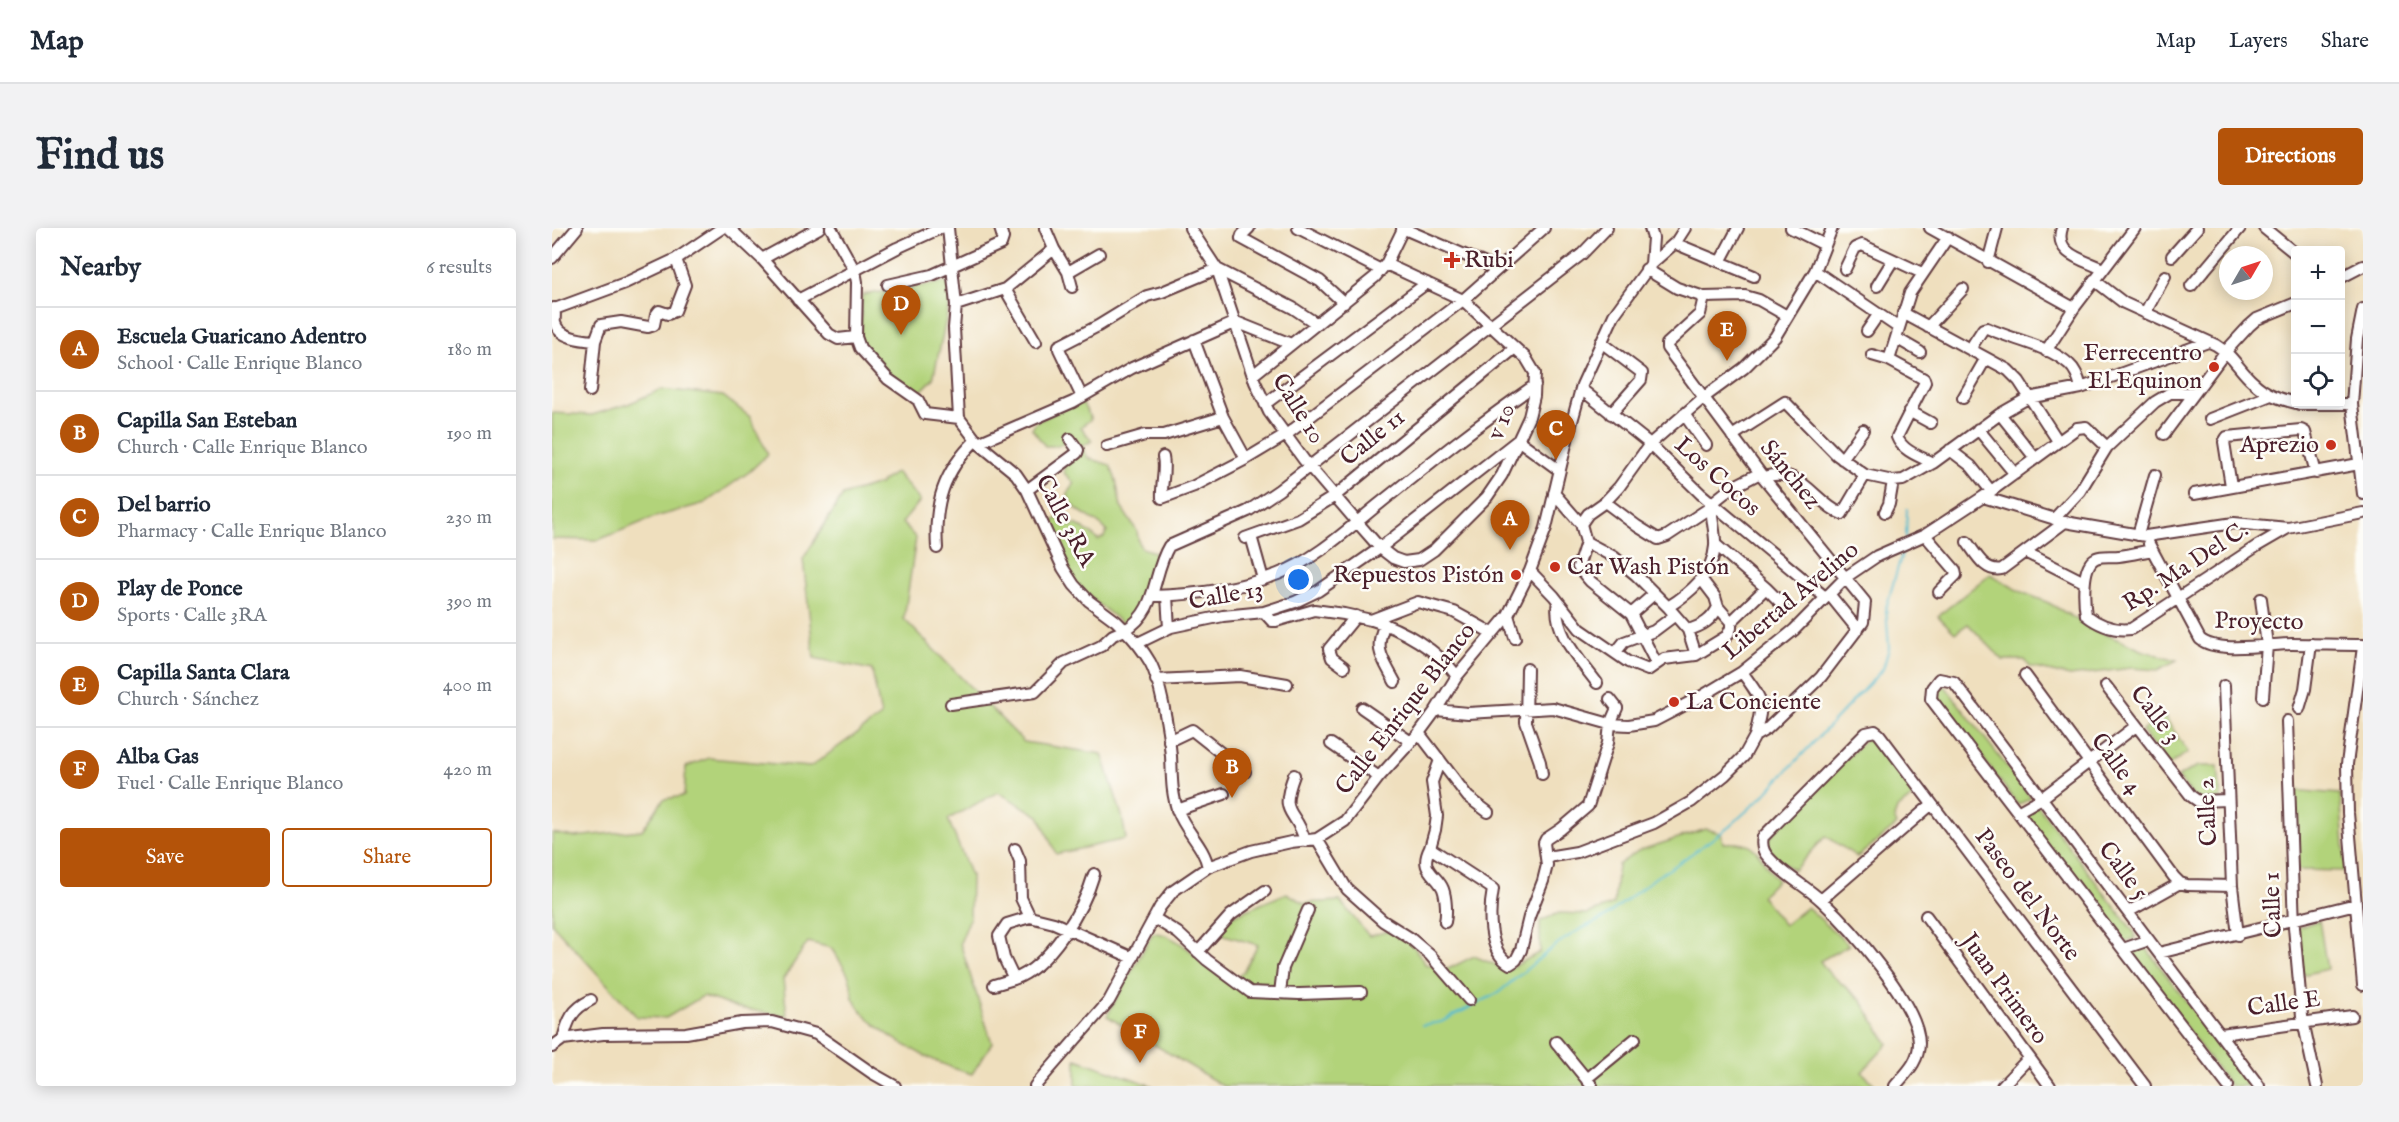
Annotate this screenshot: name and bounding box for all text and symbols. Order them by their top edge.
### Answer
text: Map [30,24,84,59]
text: Map [2156,28,2196,55]
text: Layers [2229,28,2288,55]
text: Share [2321,28,2369,55]
button: Directions [2218,128,2363,185]
text: Find us [36,130,164,183]
place label: Rubi [1464,245,1514,276]
north arrow [2219,246,2273,300]
map controls [2291,246,2345,408]
button: + [2291,246,2345,300]
text: Nearby [60,251,141,284]
marker: Rubi [1445,253,1459,267]
text: 6 results [426,255,492,280]
pin: D [882,285,920,335]
button: − [2291,300,2345,354]
pin: E [1708,312,1746,361]
text: Escuela Guaricano Adentro [117,323,367,351]
text: A [73,337,86,362]
text: 180 m [447,337,492,362]
place label: Ferrecentro El Equinon [2083,338,2202,397]
text: School · Calle Enrique Blanco [117,351,362,376]
button: locate [2291,354,2345,408]
marker: Ferrecentro El Equinon [2207,360,2221,374]
street label: Calle 10 [1264,368,1332,450]
street label: v 10 [1481,399,1523,445]
street label: Calle 11 [1334,402,1412,474]
text: Capilla San Esteban [117,407,297,435]
pin: C [1536,410,1576,460]
text: B [73,421,86,446]
text: 190 m [446,421,492,446]
street label: Los Cocos [1667,430,1767,524]
place label: Aprezio [2239,430,2319,461]
street label: Sánchez [1753,434,1827,516]
text: Church · Calle Enrique Blanco [117,435,368,460]
marker: Aprezio [2324,438,2338,452]
street label: Calle 3RA [1028,470,1103,573]
text: Del barrio [117,491,211,519]
pin: A [1490,500,1530,550]
text: C [72,505,87,530]
text: 230 m [446,505,492,530]
street label: Rp. Ma Del C. [2117,515,2255,619]
text: Pharmacy · Calle Enrique Blanco [117,519,387,544]
street label: Libertad Avelino [1716,535,1866,667]
place label: Car Wash Pistón [1567,552,1730,583]
place label: Repuestos Pistón [1333,560,1504,591]
marker: Car Wash Pistón [1548,560,1562,574]
your location [1284,565,1313,594]
marker: Repuestos Pistón [1509,568,1523,582]
street label: Calle 13 [1187,574,1265,618]
text: Play de Ponce [117,575,243,603]
text: D [71,589,88,614]
text: 390 m [446,589,492,614]
text: Sports · Calle 3RA [117,603,267,628]
street label: Proyecto [2214,606,2304,638]
street label: Calle Enrique Blanco [1329,616,1483,802]
text: Capilla Santa Clara [117,659,289,687]
text: E [73,673,86,698]
text: 400 m [443,673,492,698]
street label: Calle 3 [2123,680,2187,750]
text: Church · Sánchez [117,687,259,712]
place label: La Conciente [1686,687,1821,718]
marker: La Conciente [1667,695,1681,709]
street label: Calle 4 [2083,727,2149,801]
text: Alba Gas [117,743,199,771]
pin: B [1212,748,1252,798]
text: F [73,757,86,782]
text: 420 m [443,757,492,782]
text: Fuel · Calle Enrique Blanco [117,771,343,796]
street label: Calle 2 [2191,777,2225,847]
street label: Paseo del Norte [1967,822,2087,968]
button: Save [60,828,270,887]
button: Share [282,828,492,887]
street label: Calle 5 [2091,836,2155,907]
street label: Calle 1 [2256,872,2290,938]
street label: Juan Primero [1951,925,2055,1051]
street label: Calle E [2245,984,2323,1024]
pin: F [1120,1014,1160,1063]

